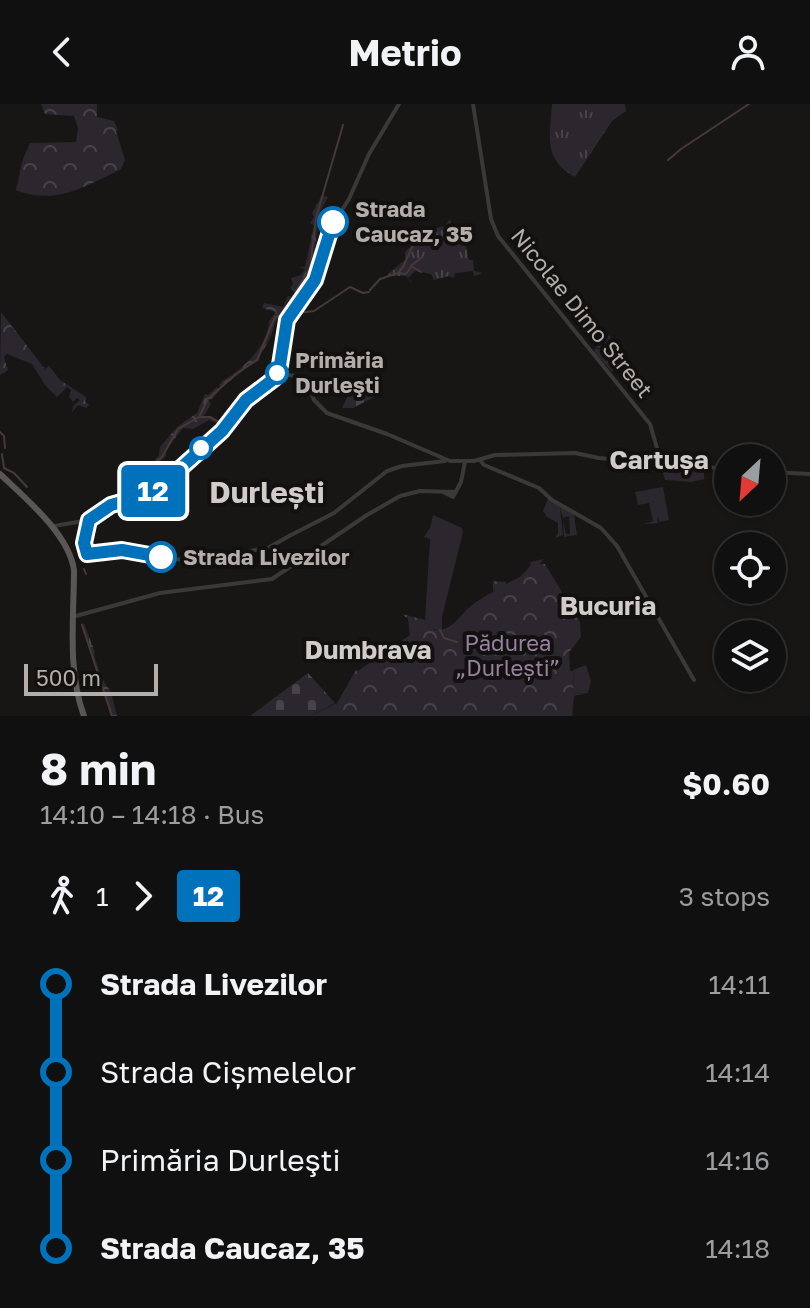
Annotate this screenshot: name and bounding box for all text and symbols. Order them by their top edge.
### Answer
icon: back [40,30,84,74]
icon: person [726,30,770,74]
text: Metrio [348,31,462,74]
place label: Strada Caucaz, 35 [355,195,473,247]
marker: Strada Caucaz, 35 [318,207,348,237]
street label: Nicolae Dimo Street [506,223,659,403]
place label: Primăria Durleşti [295,346,384,398]
marker: Primăria Durleşti [266,362,288,384]
unlabelled marker [190,437,212,459]
district label: Cartușa [609,444,709,475]
north arrow [714,444,786,516]
map controls [714,444,786,692]
line badge: 12 [117,465,189,517]
text: 12 [137,474,169,507]
district label: Durlești [209,474,325,510]
button: locate [714,532,786,604]
marker: Strada Livezilor [146,542,176,572]
place label: Strada Livezilor [183,543,350,570]
district label: Bucuria [560,590,656,621]
button: layers [714,620,786,692]
park label: Pădurea „Durlești” [456,629,560,681]
district label: Dumbrava [304,634,432,665]
scale bar [24,660,158,696]
text: 500 m [36,664,101,691]
text: 8 min [40,742,156,795]
text: $0.60 [682,766,770,802]
text: 14:10 – 14:18 · Bus [40,799,264,830]
icon: walk [40,874,84,918]
icon: forward [121,874,165,918]
text: 12 [193,879,224,912]
text: 1 [96,881,109,912]
text: 3 stops [679,881,770,912]
text: Strada Livezilor [100,966,327,1002]
text: 14:11 [709,969,770,1000]
text: Strada Cișmelelor [100,1054,356,1090]
text: 14:14 [705,1057,770,1088]
text: Primăria Durleşti [100,1142,341,1178]
text: 14:16 [705,1145,770,1176]
text: Strada Caucaz, 35 [100,1230,365,1266]
text: 14:18 [705,1233,770,1264]

